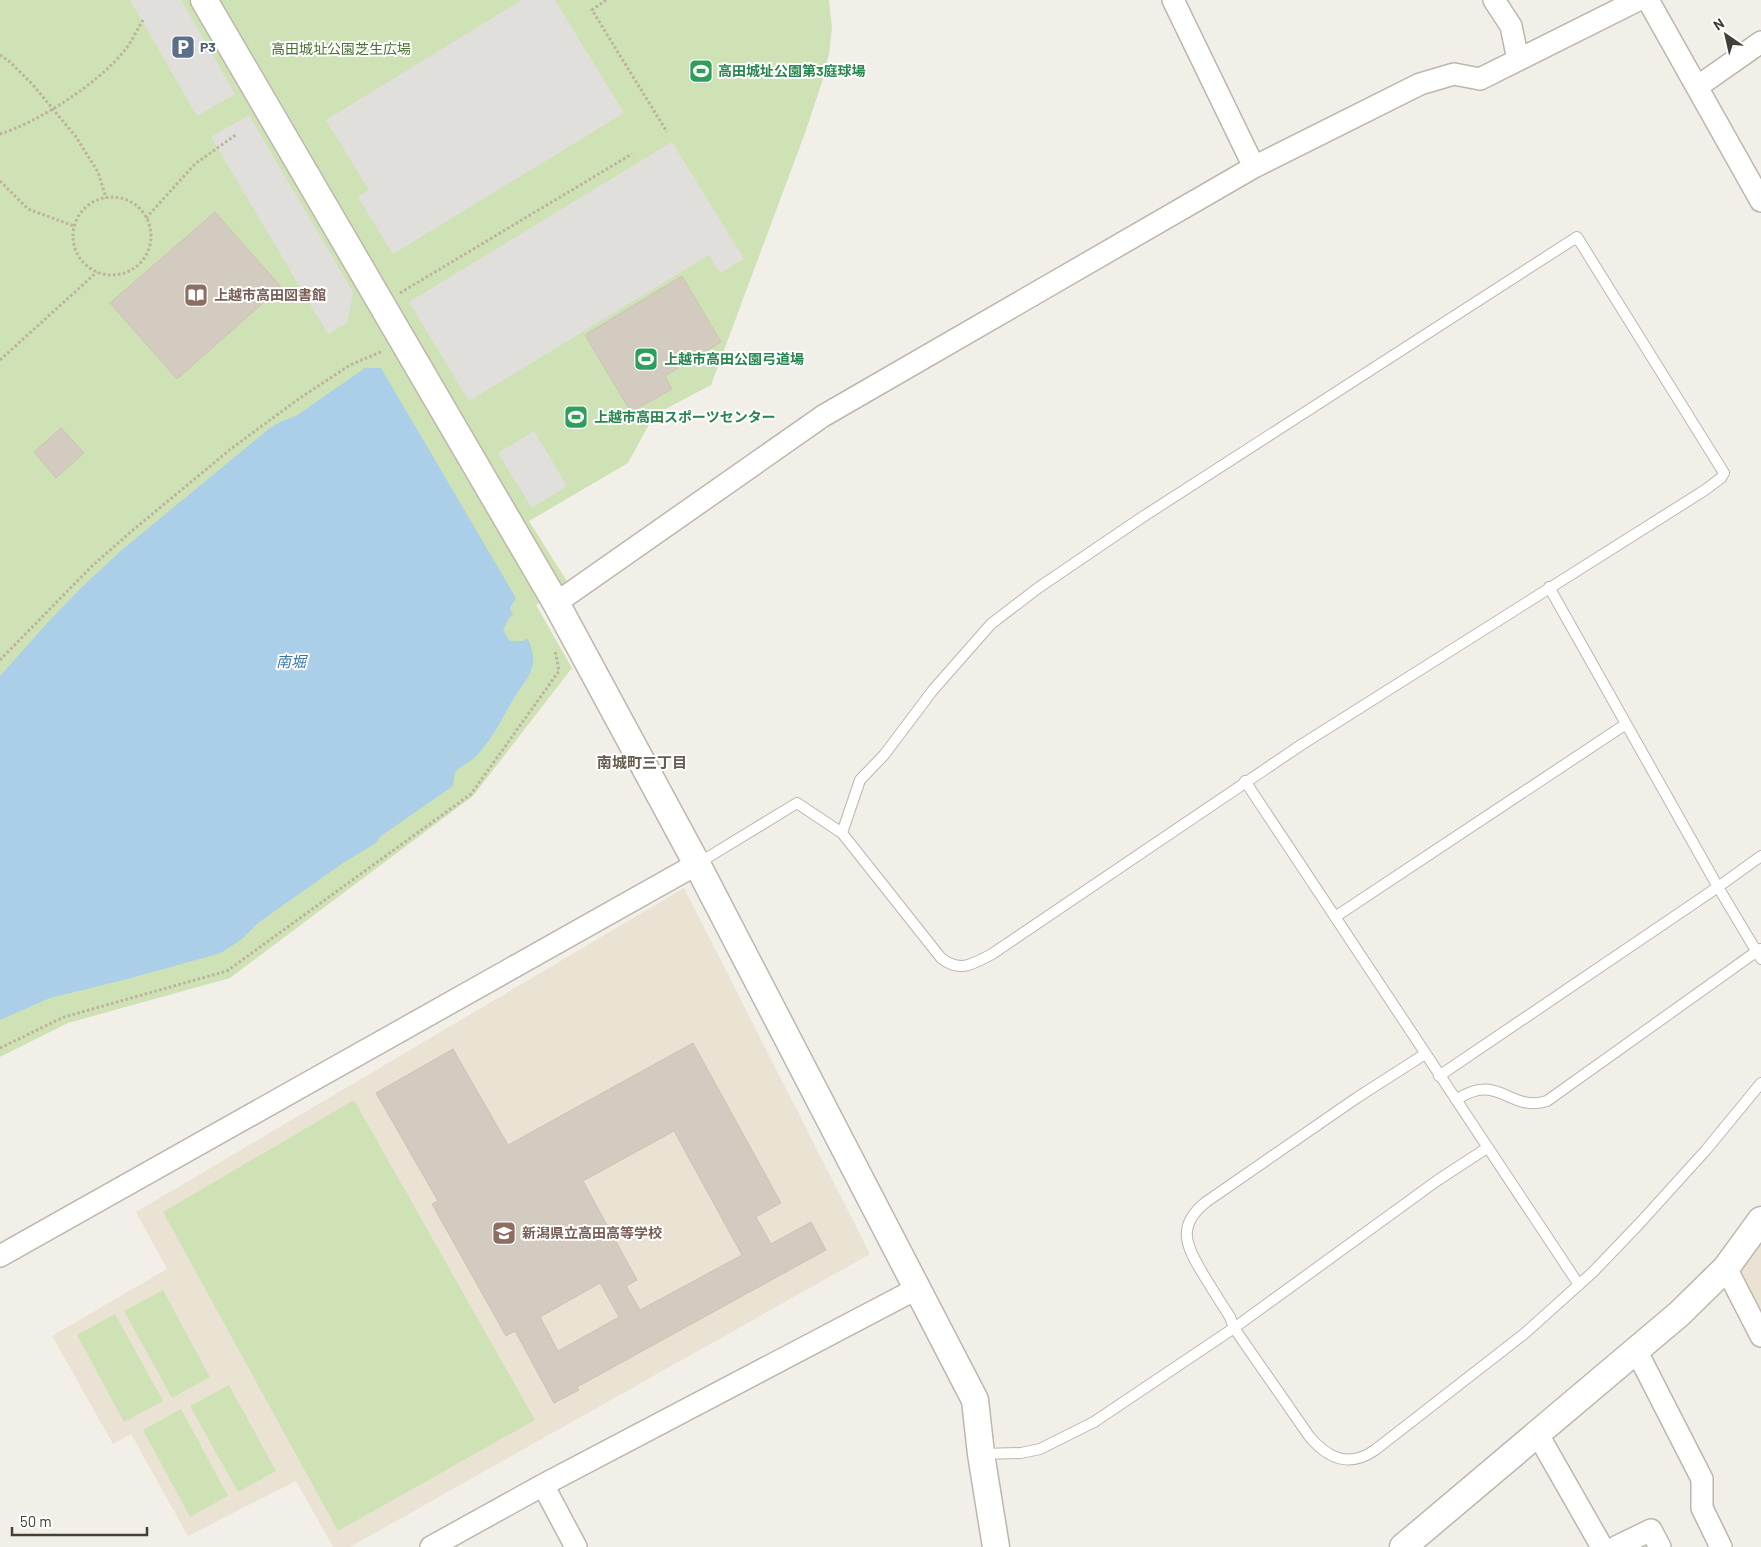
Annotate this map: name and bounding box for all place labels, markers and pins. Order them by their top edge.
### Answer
parking icon: P3 [170,34,196,60]
place label: P3 [200,38,216,55]
sports icon: 高田城址公園第3庭球場 [688,58,714,84]
place label: 高田城址公園第3庭球場 [718,62,866,79]
library icon: 上越市高田図書館 [183,282,209,308]
place label: 上越市高田図書館 [214,286,326,303]
sports icon: 上越市高田公園弓道場 [633,346,659,372]
place label: 上越市高田公園弓道場 [664,350,804,367]
sports icon: 上越市高田スポーツセンター [563,404,589,430]
place label: 上越市高田スポーツセンター [594,408,776,425]
school or university icon: 新潟県立高田高等学校 [491,1220,517,1246]
place label: 新潟県立高田高等学校 [522,1224,662,1241]

